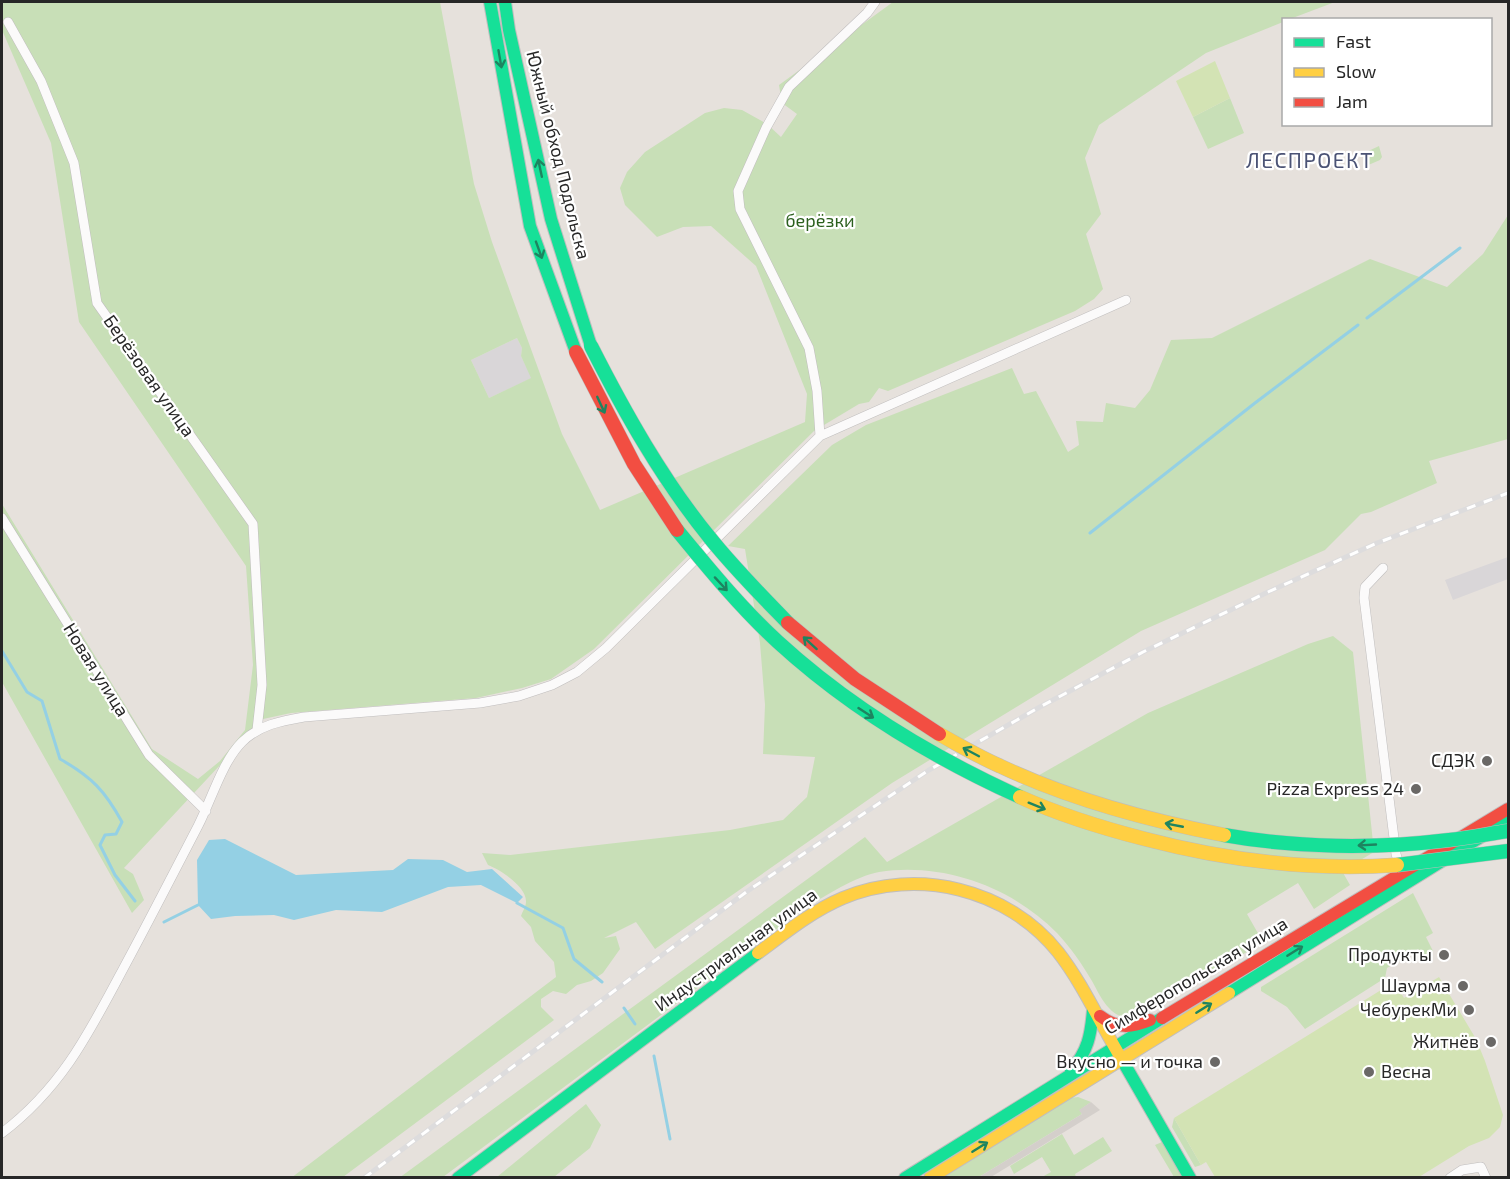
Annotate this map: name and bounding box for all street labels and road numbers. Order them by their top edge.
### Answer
street label: Южный обход Подольска [522,48,596,261]
street label: Берёзовая улица [100,310,200,441]
street label: Новая улица [59,619,134,720]
street label: Индустриальная улица [650,883,821,1015]
street label: Симферопольская улица [1100,912,1291,1039]

